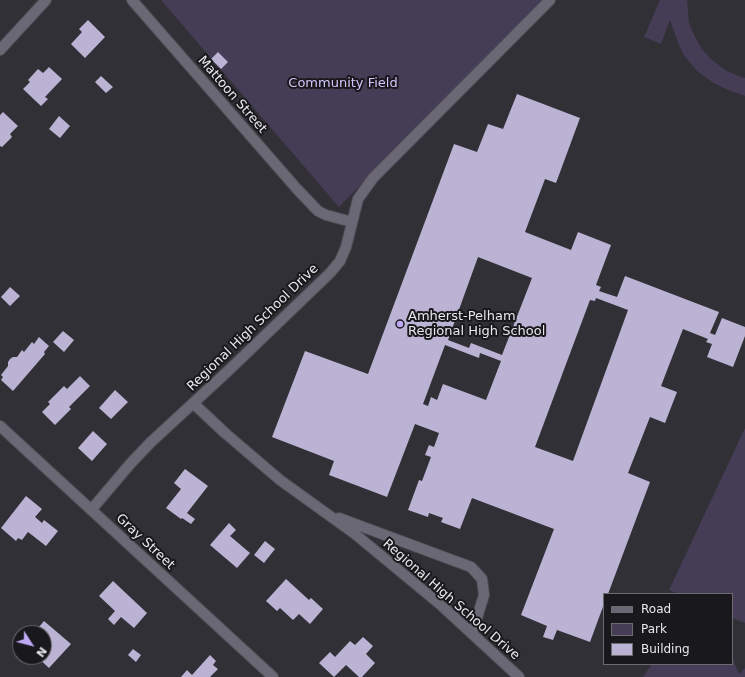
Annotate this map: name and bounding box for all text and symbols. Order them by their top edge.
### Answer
street label: Mattoon Street [194,53,270,137]
park label: Community Field [288,76,398,92]
street label: Regional High School Drive [184,261,322,395]
place label: Amherst-Pelham Regional High School [408,309,545,340]
marker: Amherst-Pelham Regional High School [395,319,405,329]
street label: Gray Street [112,511,178,573]
street label: Regional High School Drive [379,536,523,664]
legend [603,593,733,665]
text: Road [641,602,671,616]
text: Park [641,622,667,636]
north arrow [12,625,52,665]
text: Building [641,642,690,656]
text: N [33,644,49,659]

